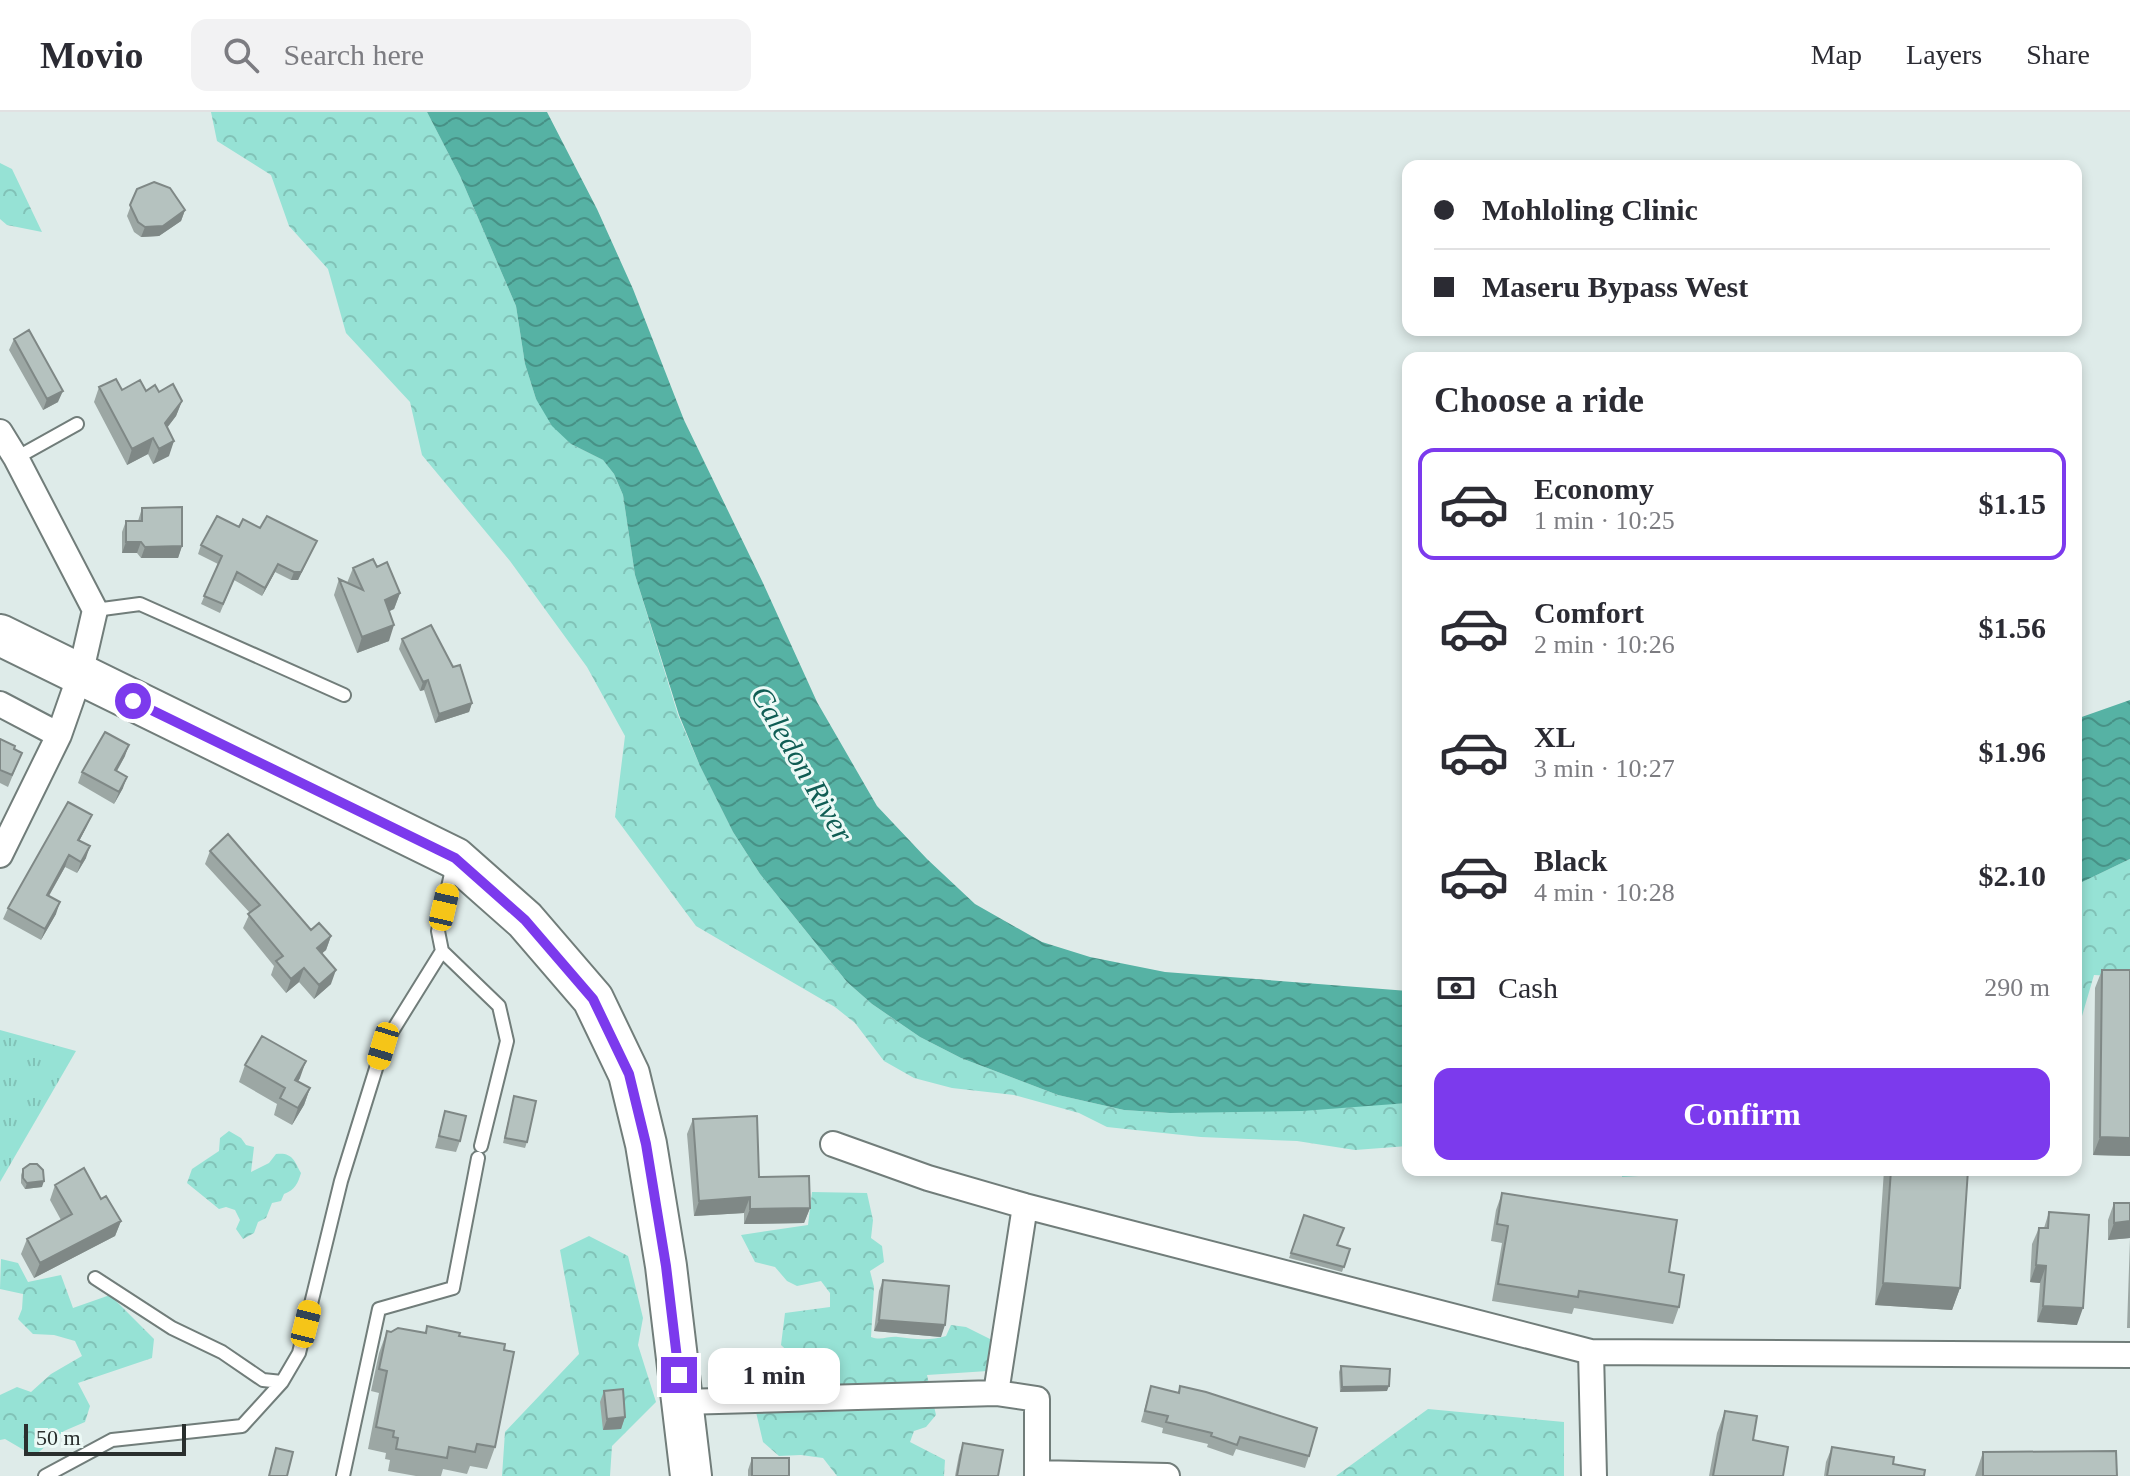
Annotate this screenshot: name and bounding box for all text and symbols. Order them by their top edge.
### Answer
search box [191,19,751,91]
icon: search [219,33,263,77]
text: Movio [40,34,143,76]
text: Search here [283,38,424,71]
text: Map [1811,39,1862,70]
text: Layers [1906,39,1982,70]
text: Share [2026,39,2090,70]
text: Mohloling Clinic [1482,193,1698,226]
text: Maseru Bypass West [1482,270,1748,303]
text: Choose a ride [1434,380,1644,420]
icon: car [1438,468,1510,540]
text: Economy [1534,472,1654,505]
text: $1.15 [1979,487,2046,520]
text: 1 min · 10:25 [1534,506,1675,535]
icon: car [1438,592,1510,664]
text: Comfort [1534,596,1644,629]
text: $1.56 [1979,611,2046,644]
text: 2 min · 10:26 [1534,630,1675,659]
water label: Caledon River [745,680,860,848]
route start [115,683,151,719]
icon: car [1438,716,1510,788]
text: XL [1534,720,1576,753]
text: $1.96 [1979,735,2046,768]
text: 3 min · 10:27 [1534,754,1675,783]
icon: car [1438,840,1510,912]
text: Black [1534,844,1607,877]
text: $2.10 [1979,859,2046,892]
text: 4 min · 10:28 [1534,878,1675,907]
car [427,881,461,933]
icon: cash [1434,966,1478,1010]
text: Cash [1498,971,1558,1004]
text: 290 m [1984,973,2050,1002]
car [365,1020,401,1072]
button: Confirm [1434,1068,2050,1160]
car [289,1298,323,1350]
callout: 1 min [707,1347,839,1403]
route end [661,1357,697,1393]
text: 1 min [743,1361,805,1390]
scale bar [24,1420,186,1456]
text: 50 m [36,1425,81,1450]

